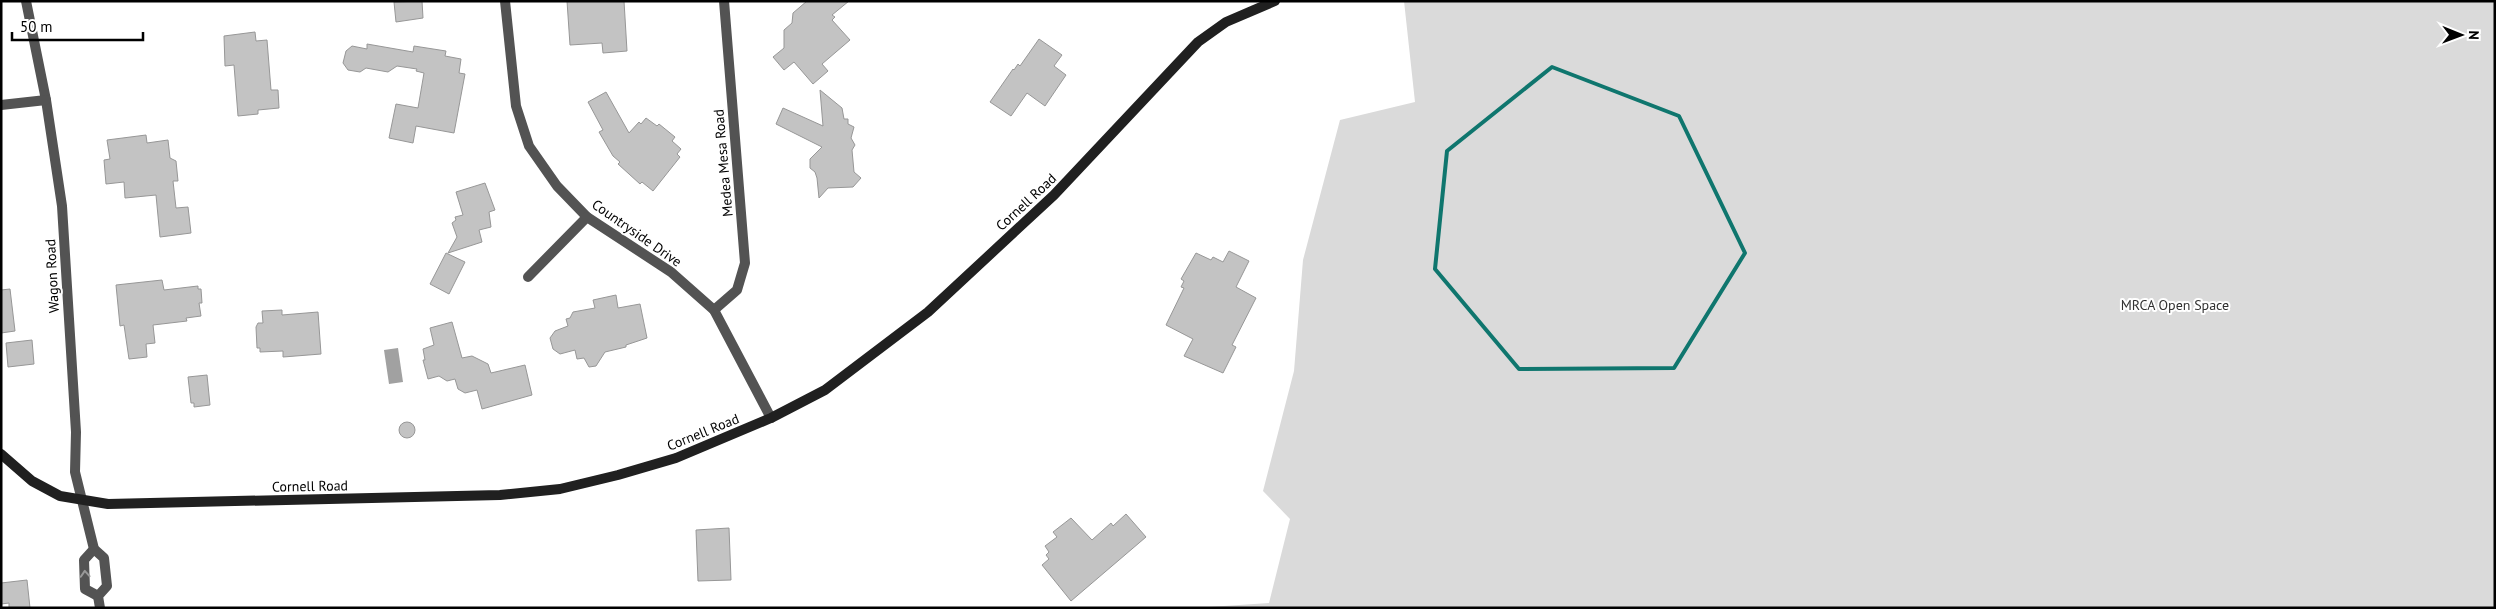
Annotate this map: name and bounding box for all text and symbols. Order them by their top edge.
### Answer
scale bar [12,10,144,42]
north arrow [2436,10,2486,60]
text: 50 m [20,17,53,36]
text: N [2465,30,2483,40]
street label: Medea Mesa Road [709,108,737,218]
street label: Cornell Road [992,169,1060,235]
street label: Countryside Drive [589,195,685,271]
street label: Wagon Road [41,239,63,313]
park label: MRCA Open Space [2121,296,2229,314]
street label: Cornell Road [664,409,742,455]
street label: Cornell Road [272,476,348,496]
one-way arrow [79,570,90,578]

